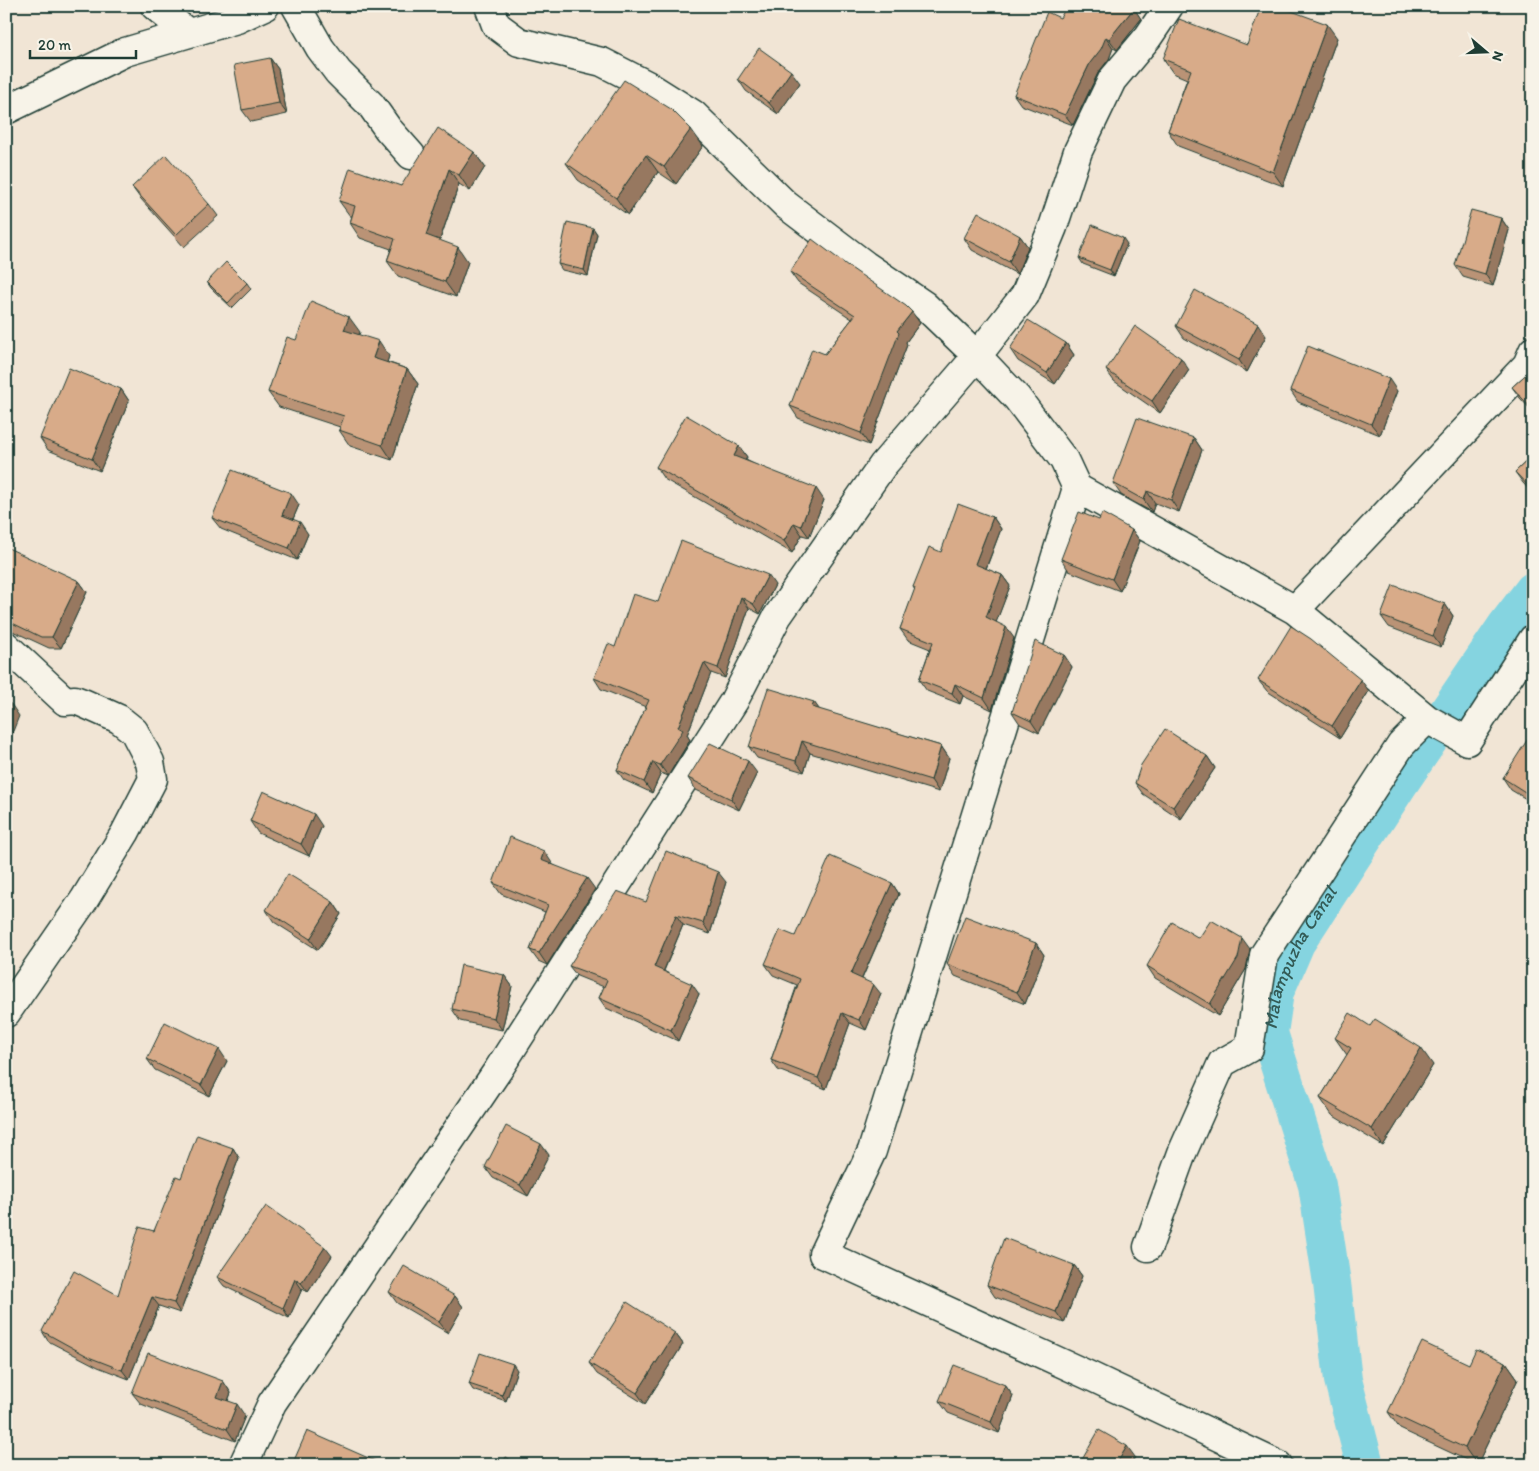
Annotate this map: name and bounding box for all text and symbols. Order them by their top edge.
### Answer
scale bar [30,28,136,60]
north arrow [1462,28,1512,78]
text: 20 m [38,36,72,54]
text: N [1488,49,1507,63]
water label: Malampuzha Canal [1258,881,1342,1031]

